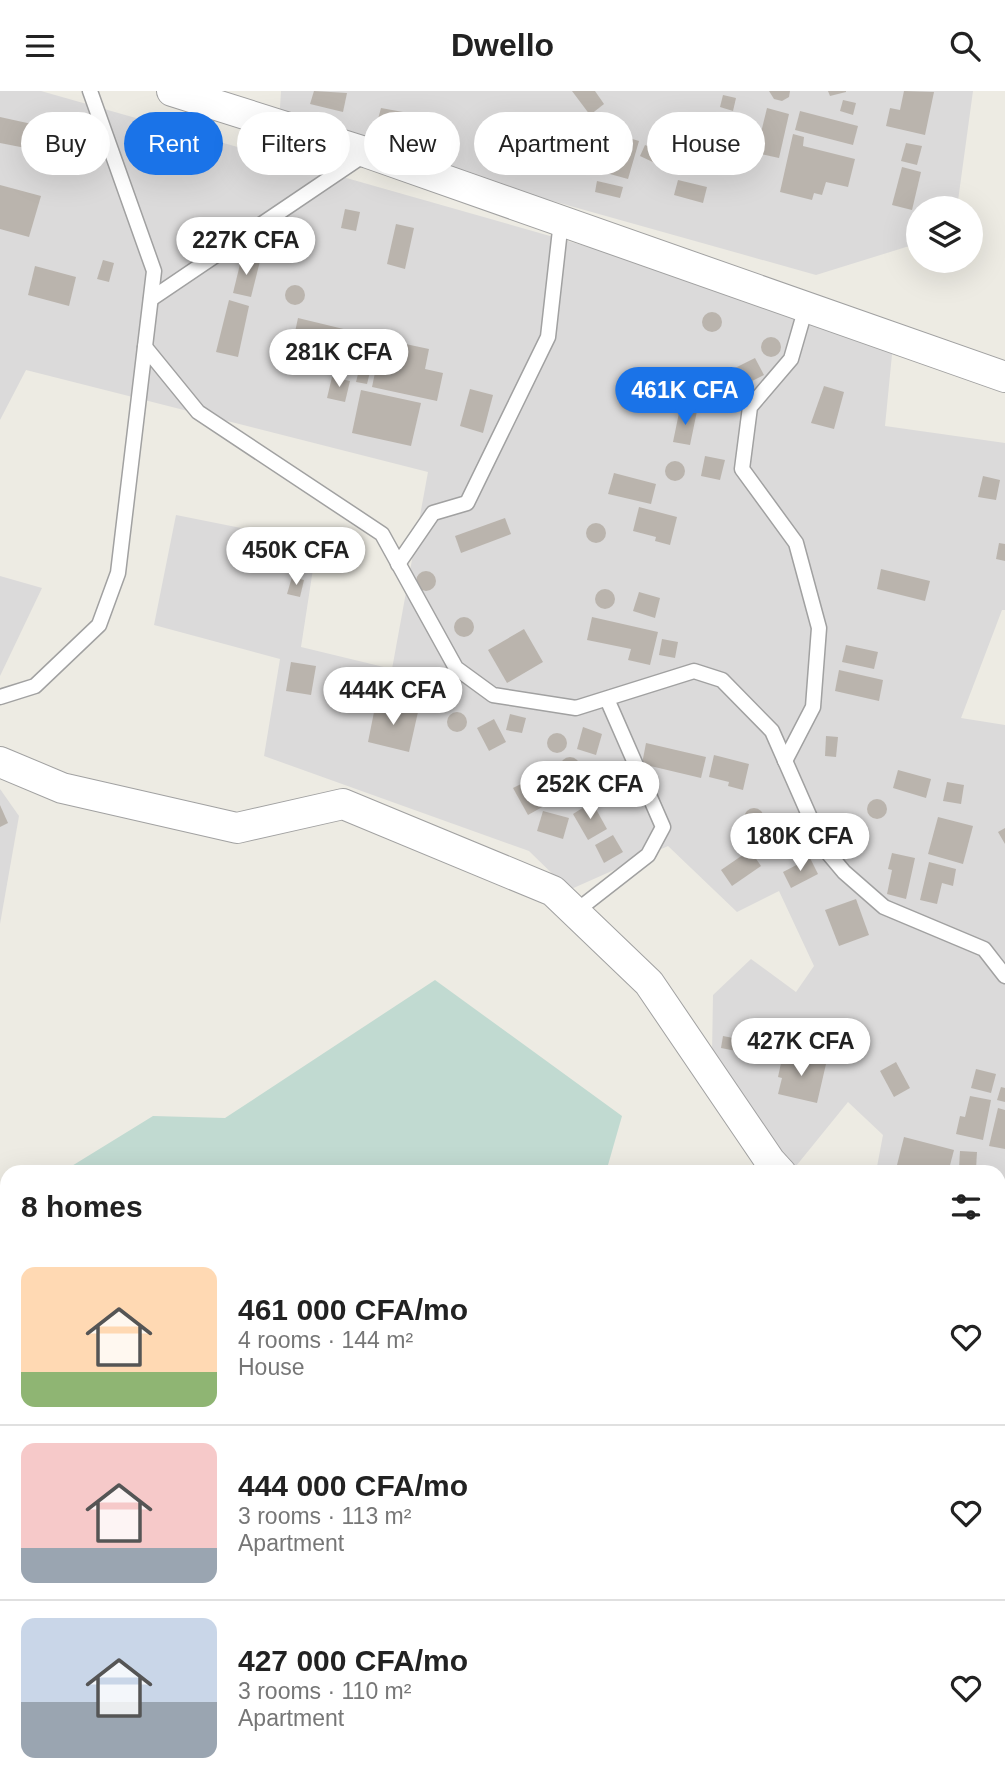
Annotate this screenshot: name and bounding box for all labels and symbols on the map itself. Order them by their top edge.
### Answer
pin: 227K CFA [174,218,318,277]
pin: 281K CFA [267,329,411,389]
pin: 461K CFA [613,367,757,427]
pin: 450K CFA [224,527,368,587]
pin: 444K CFA [321,667,465,727]
pin: 252K CFA [518,761,662,821]
pin: 180K CFA [728,813,872,873]
pin: 427K CFA [729,1019,873,1078]

